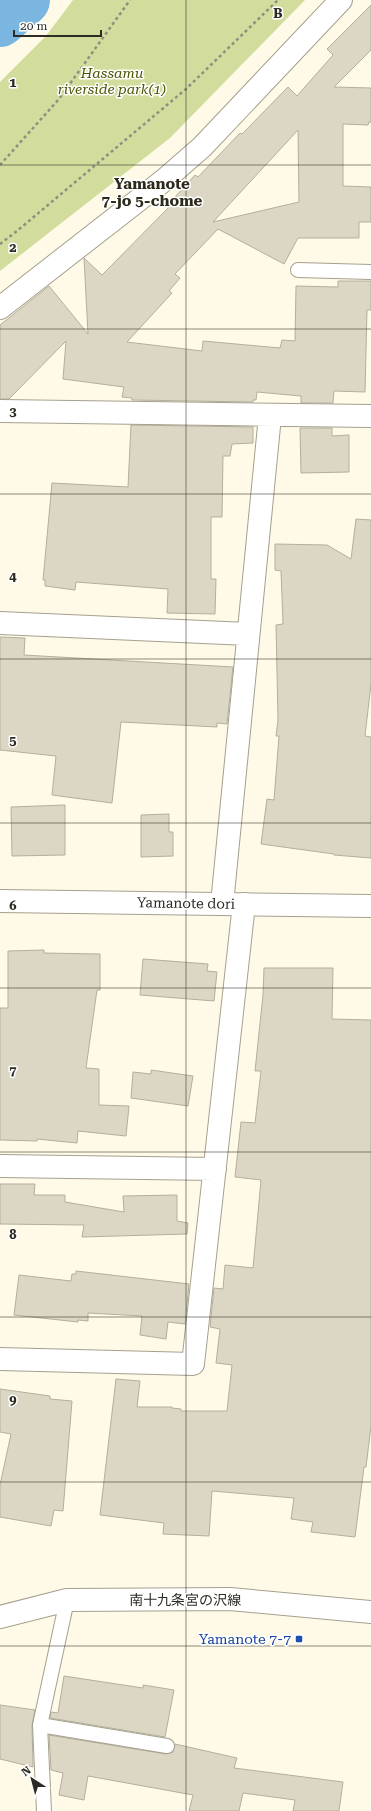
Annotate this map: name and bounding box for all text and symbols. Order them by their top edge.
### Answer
text: B [273,6,283,21]
scale bar [14,12,101,38]
text: 20 m [20,19,47,33]
park label: Hassamu riverside park(1) [58,65,166,97]
text: 1 [9,75,17,90]
district label: Yamanote 7-jo 5-chome [102,175,203,210]
text: 2 [9,240,17,255]
text: 3 [9,404,17,419]
text: 4 [9,569,17,584]
text: 5 [9,733,17,748]
street label: Yamanote dori [137,894,236,912]
text: 6 [9,898,17,913]
text: 7 [9,1063,17,1078]
text: 8 [9,1227,17,1242]
text: 9 [9,1392,17,1407]
street label: 南十九条宮の沢線 [129,1592,241,1608]
place label: Yamanote 7-7 [199,1631,291,1647]
marker: Yamanote 7-7 [294,1634,304,1644]
north arrow [12,1759,52,1799]
text: N [19,1763,34,1779]

